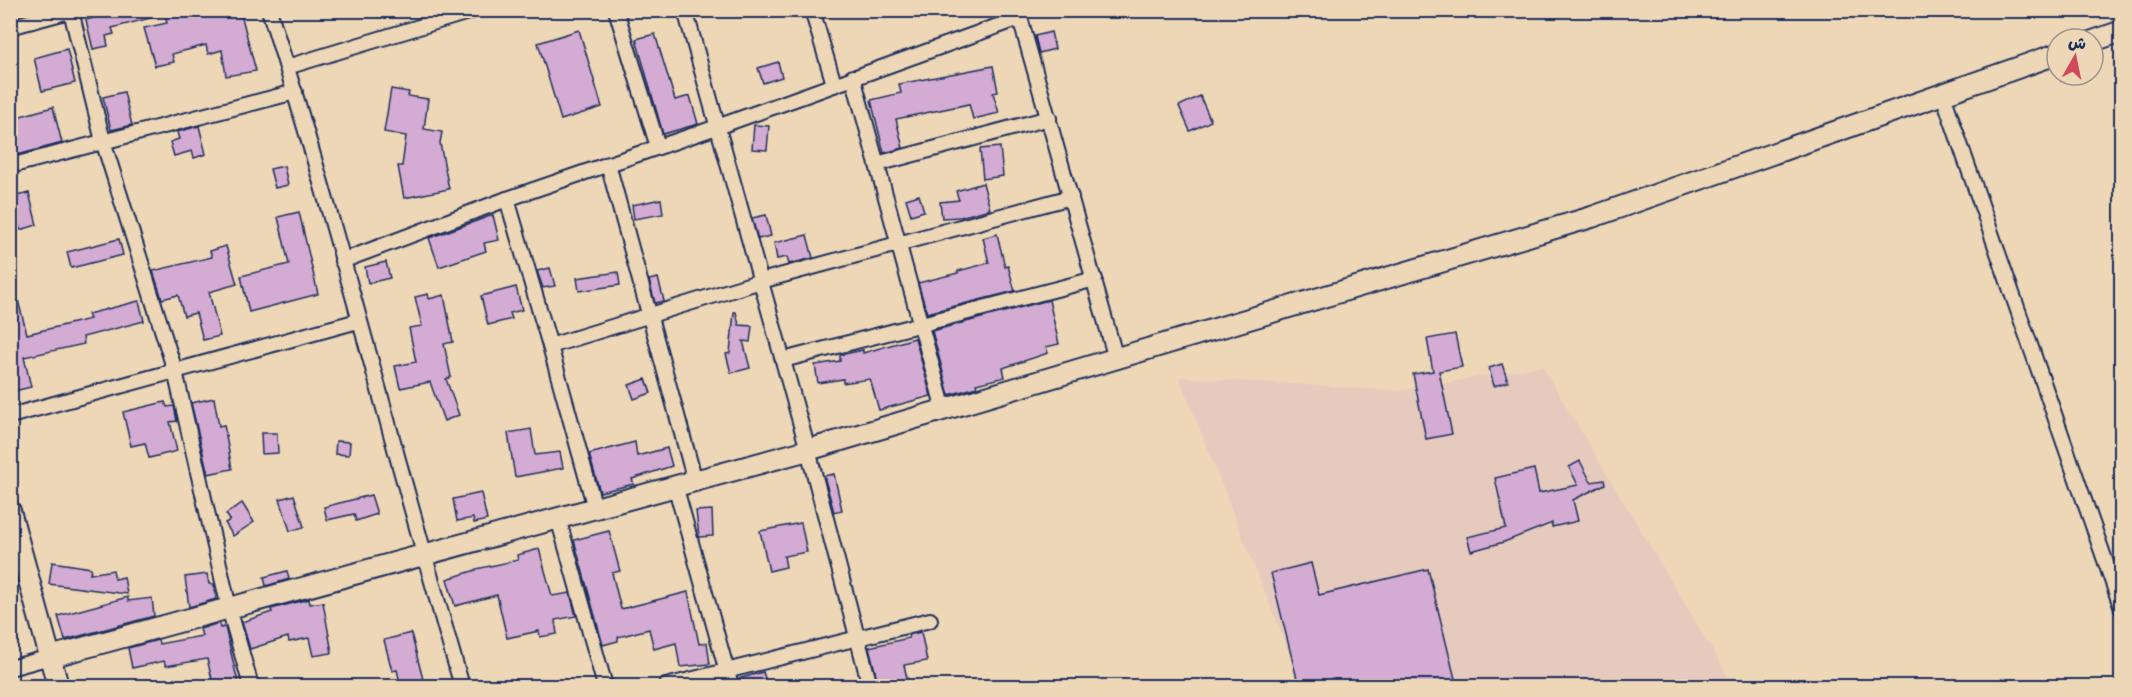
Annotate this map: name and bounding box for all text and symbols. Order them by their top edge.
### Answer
north arrow [2045,27,2105,87]
text: ش [2067,32,2087,55]

